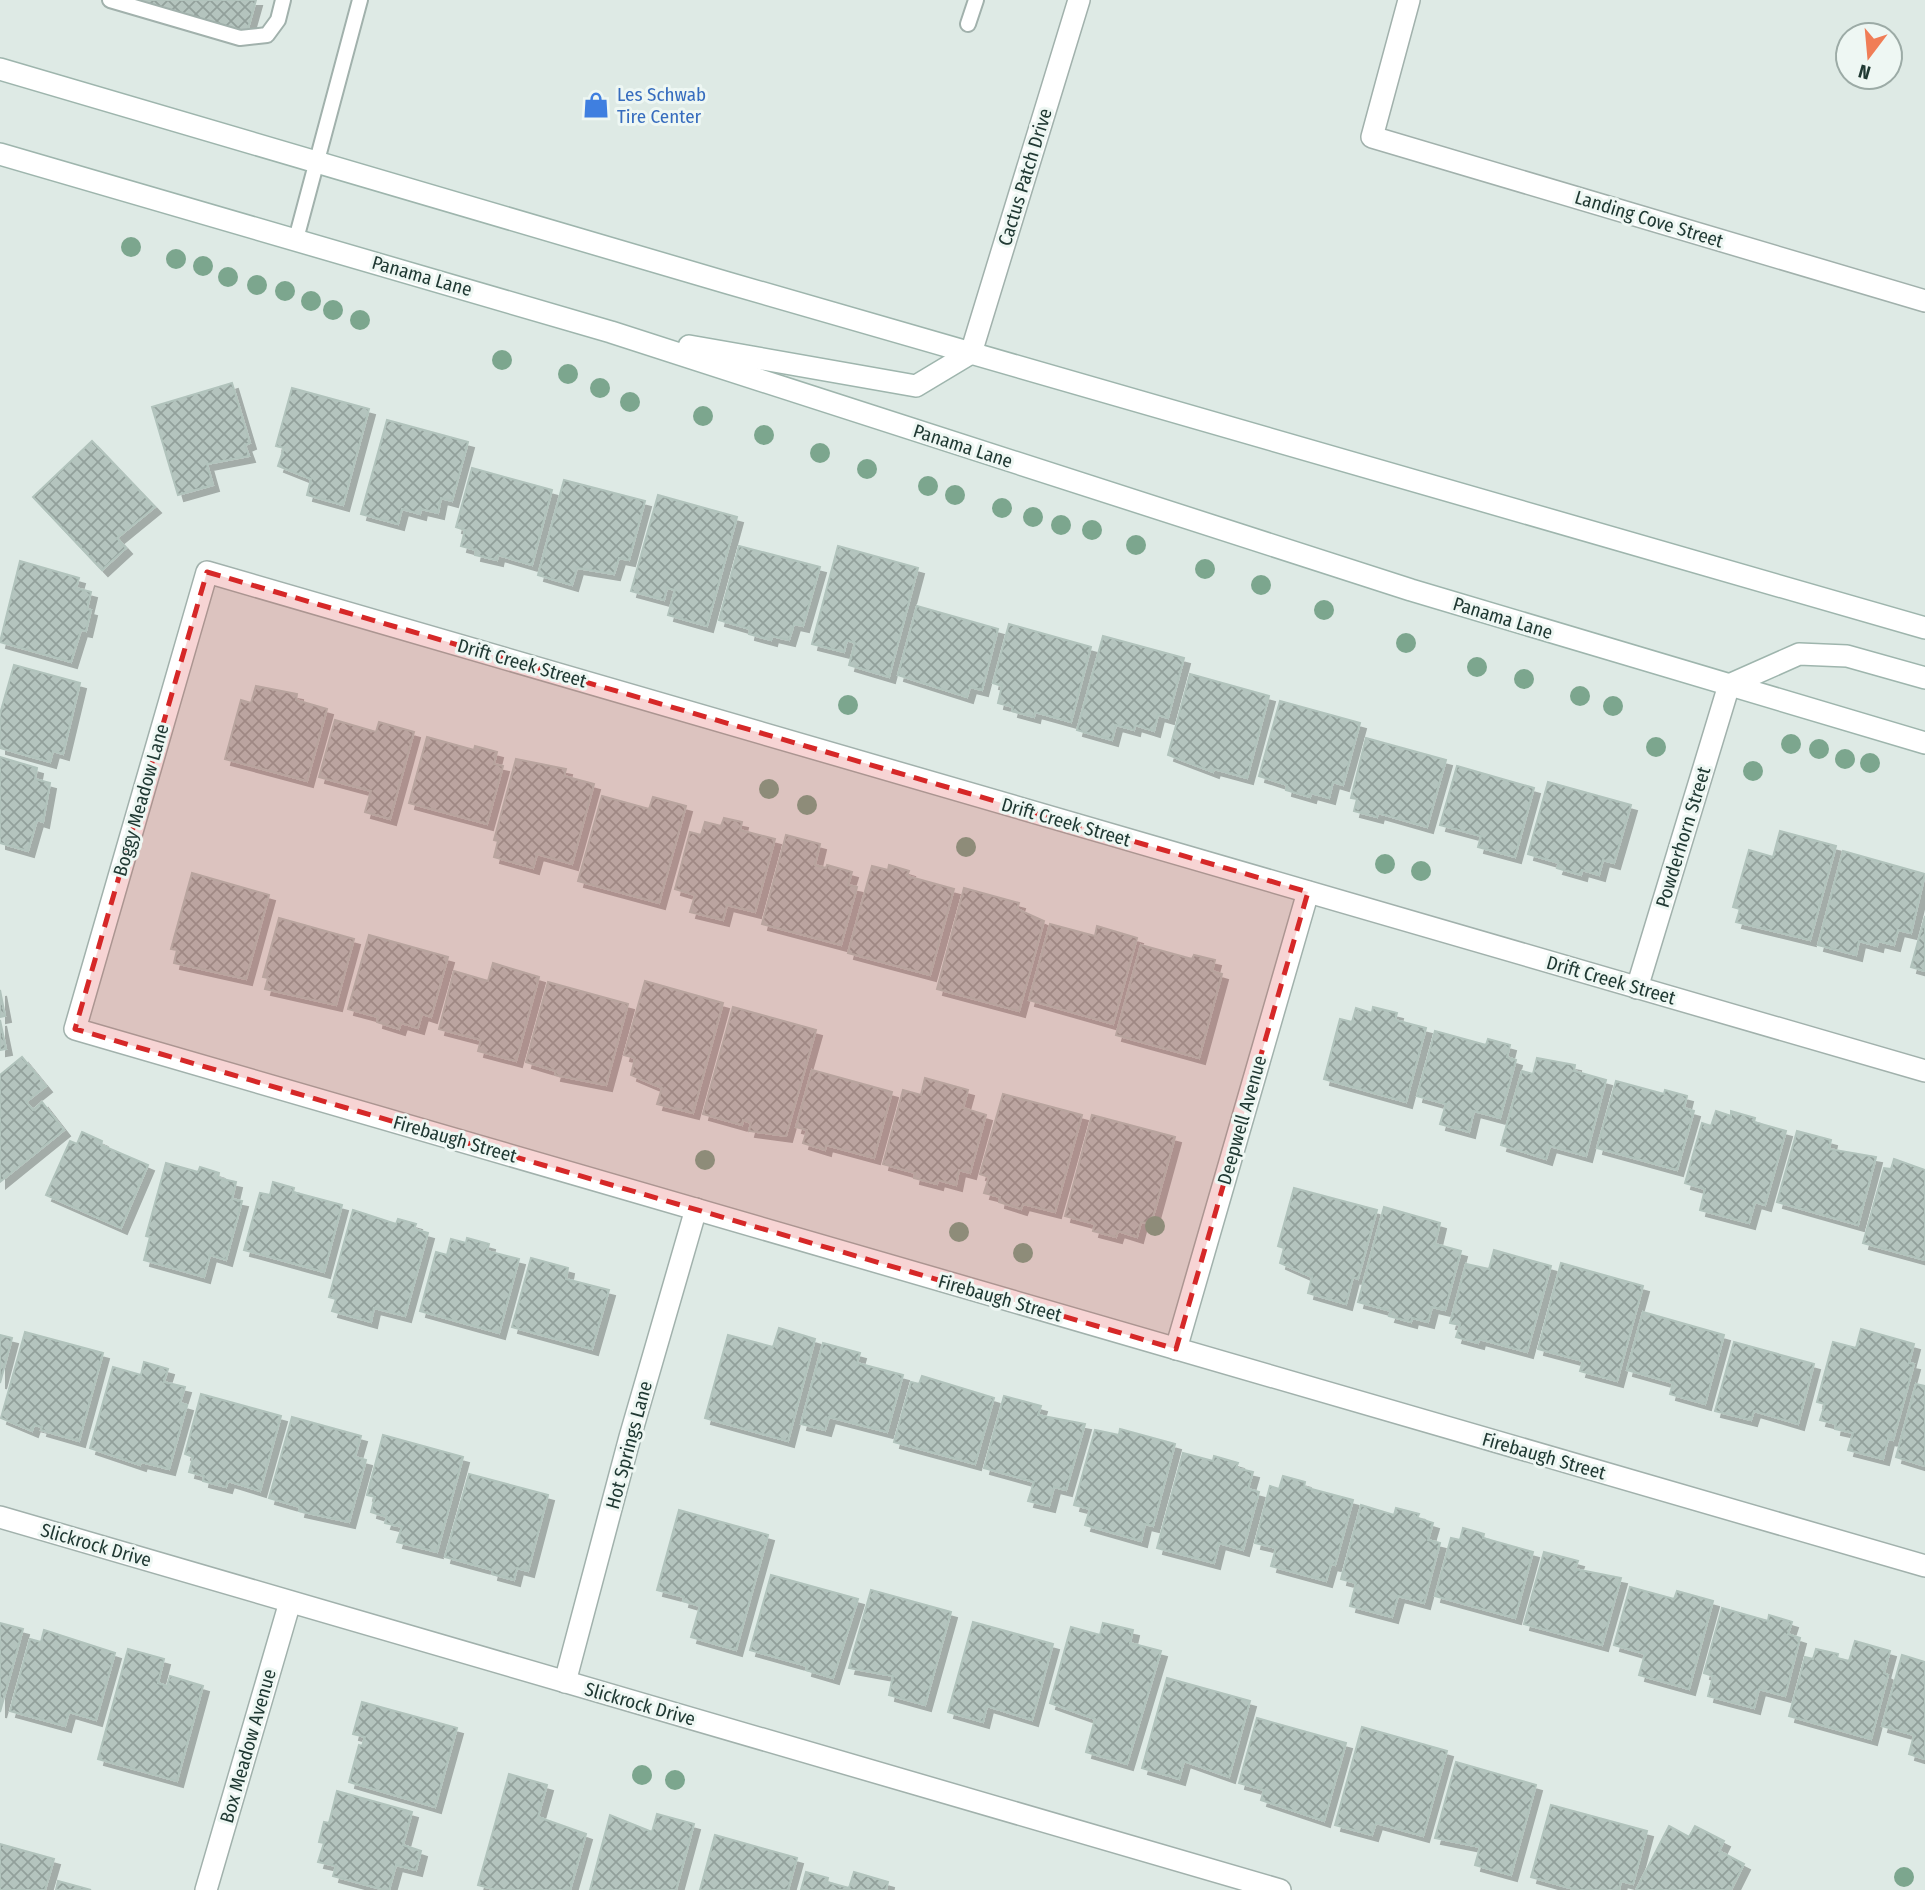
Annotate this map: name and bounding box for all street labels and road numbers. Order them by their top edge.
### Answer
street label: Cactus Patch Drive [993,105,1057,249]
street label: Landing Cove Street [1572,185,1727,253]
street label: Panama Lane [369,251,475,301]
street label: Panama Lane [910,419,1016,473]
street label: Panama Lane [1450,592,1556,644]
street label: Drift Creek Street [455,634,590,693]
street label: Boggy Meadow Lane [108,721,174,879]
street label: Powderhorn Street [1651,763,1716,910]
street label: Drift Creek Street [999,793,1134,852]
street label: Drift Creek Street [1544,951,1679,1010]
street label: Deepwell Avenue [1213,1053,1271,1187]
street label: Firebaugh Street [391,1110,520,1168]
street label: Firebaugh Street [936,1269,1065,1327]
street label: Hot Springs Lane [601,1378,657,1512]
street label: Firebaugh Street [1480,1427,1609,1485]
street label: Slickrock Drive [38,1518,154,1572]
street label: Box Meadow Avenue [215,1666,281,1826]
street label: Slickrock Drive [582,1677,698,1731]

